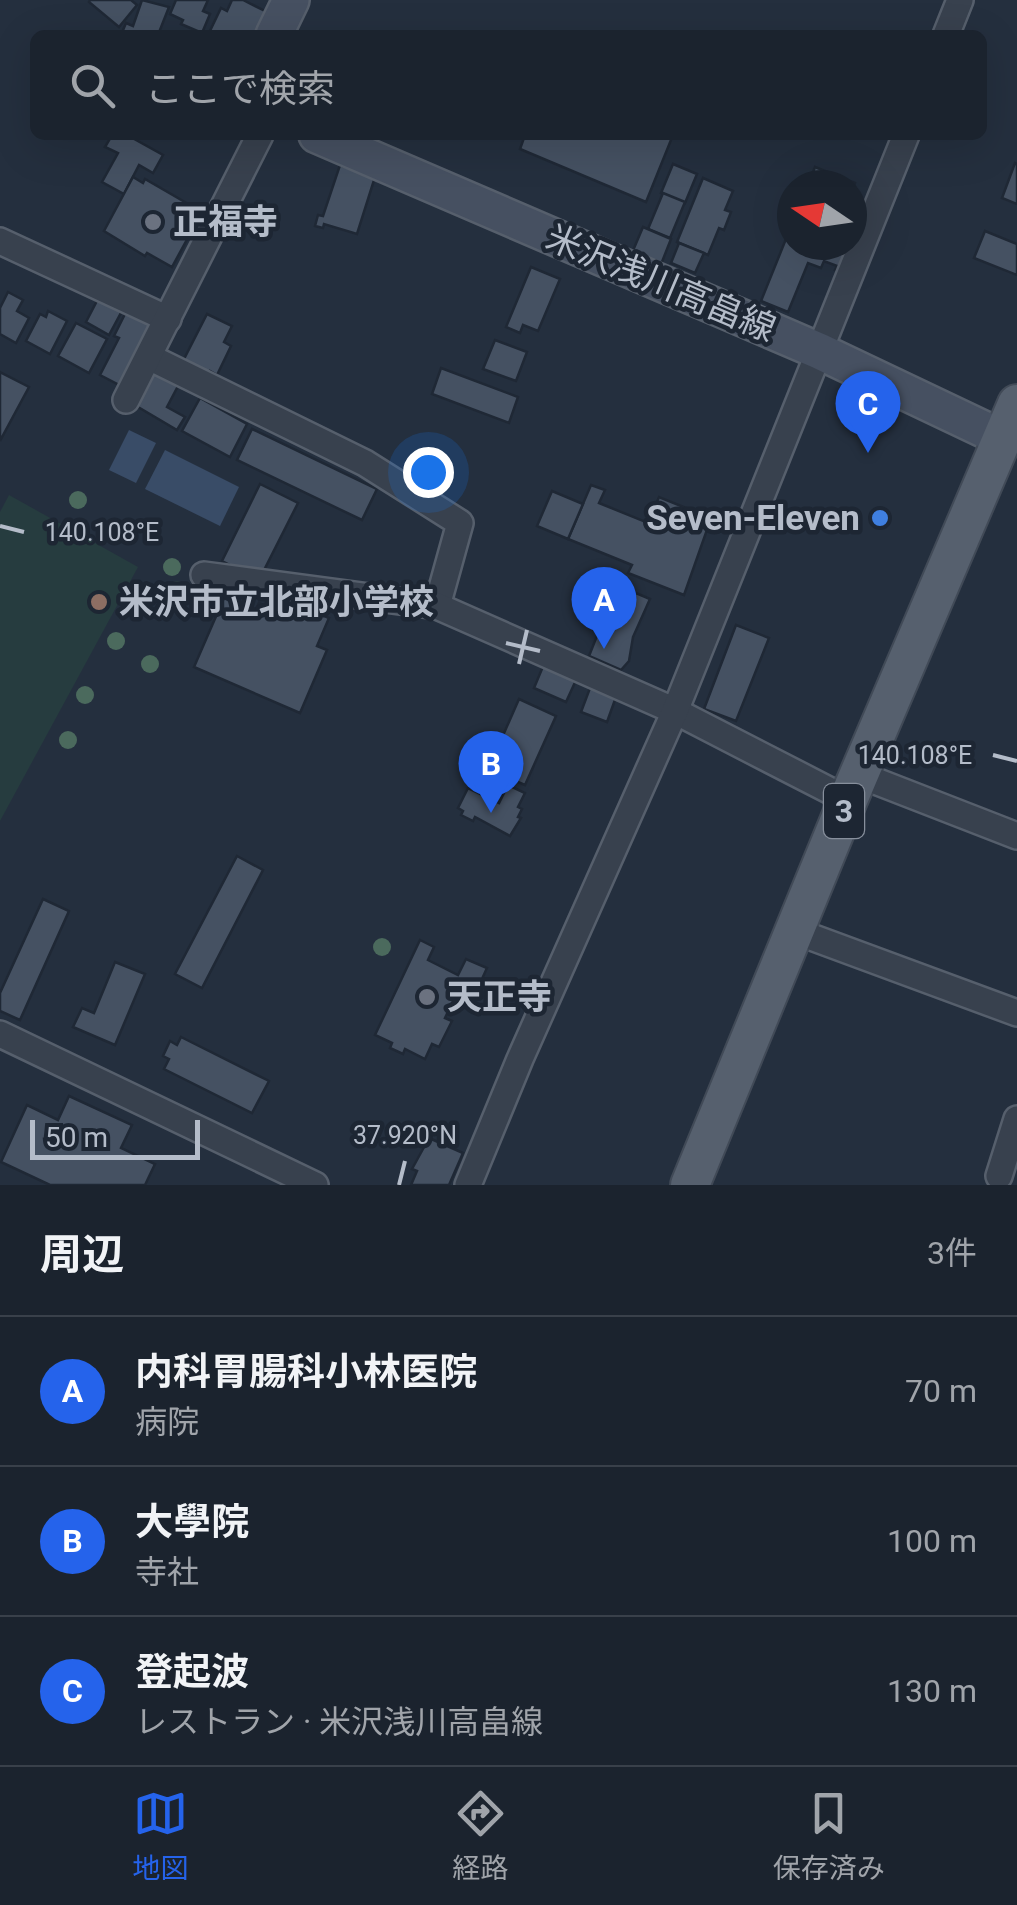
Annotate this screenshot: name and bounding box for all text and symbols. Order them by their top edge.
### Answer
search box [30,30,987,140]
icon: search [65,58,120,113]
text: ここで検索 [145,67,335,111]
north arrow [777,170,867,260]
place label: 正福寺 [173,202,278,243]
marker: 正福寺 [142,211,164,233]
street label: 米沢浅川高畠線 [540,217,782,350]
pin: C [836,370,900,453]
your location [403,447,454,498]
place label: Seven-Eleven [646,498,860,539]
marker: Seven-Eleven [869,507,891,529]
text: 140.108°E [45,518,159,547]
pin: A [572,566,636,649]
place label: 米沢市立北部小学校 [119,582,434,623]
marker: 米沢市立北部小学校 [88,591,110,613]
pin: B [458,730,524,813]
text: 140.108°E [858,741,972,770]
road number: 3 [824,784,864,838]
place label: 天正寺 [447,977,552,1018]
marker: 天正寺 [416,986,438,1008]
scale bar [30,1115,200,1160]
text: 50 m [45,1121,108,1154]
text: 37.920°N [353,1121,457,1150]
text: 周辺 [40,1230,124,1279]
text: 3件 [927,1234,977,1272]
text: 内科胃腸科小林医院 [135,1350,477,1394]
text: A [62,1372,83,1410]
text: 70 m [905,1372,977,1410]
text: 病院 [135,1403,199,1441]
text: 大學院 [135,1500,249,1544]
text: B [62,1522,83,1560]
text: 100 m [887,1522,977,1560]
text: 寺社 [135,1553,199,1591]
text: 登起波 [135,1650,249,1694]
text: C [62,1672,83,1710]
text: 130 m [887,1672,977,1710]
text: レストラン · 米沢浅川高畠線 [135,1703,543,1741]
tab: 地図 [132,1786,188,1886]
tab: 経路 [452,1786,509,1886]
tab: 保存済み [773,1786,885,1886]

